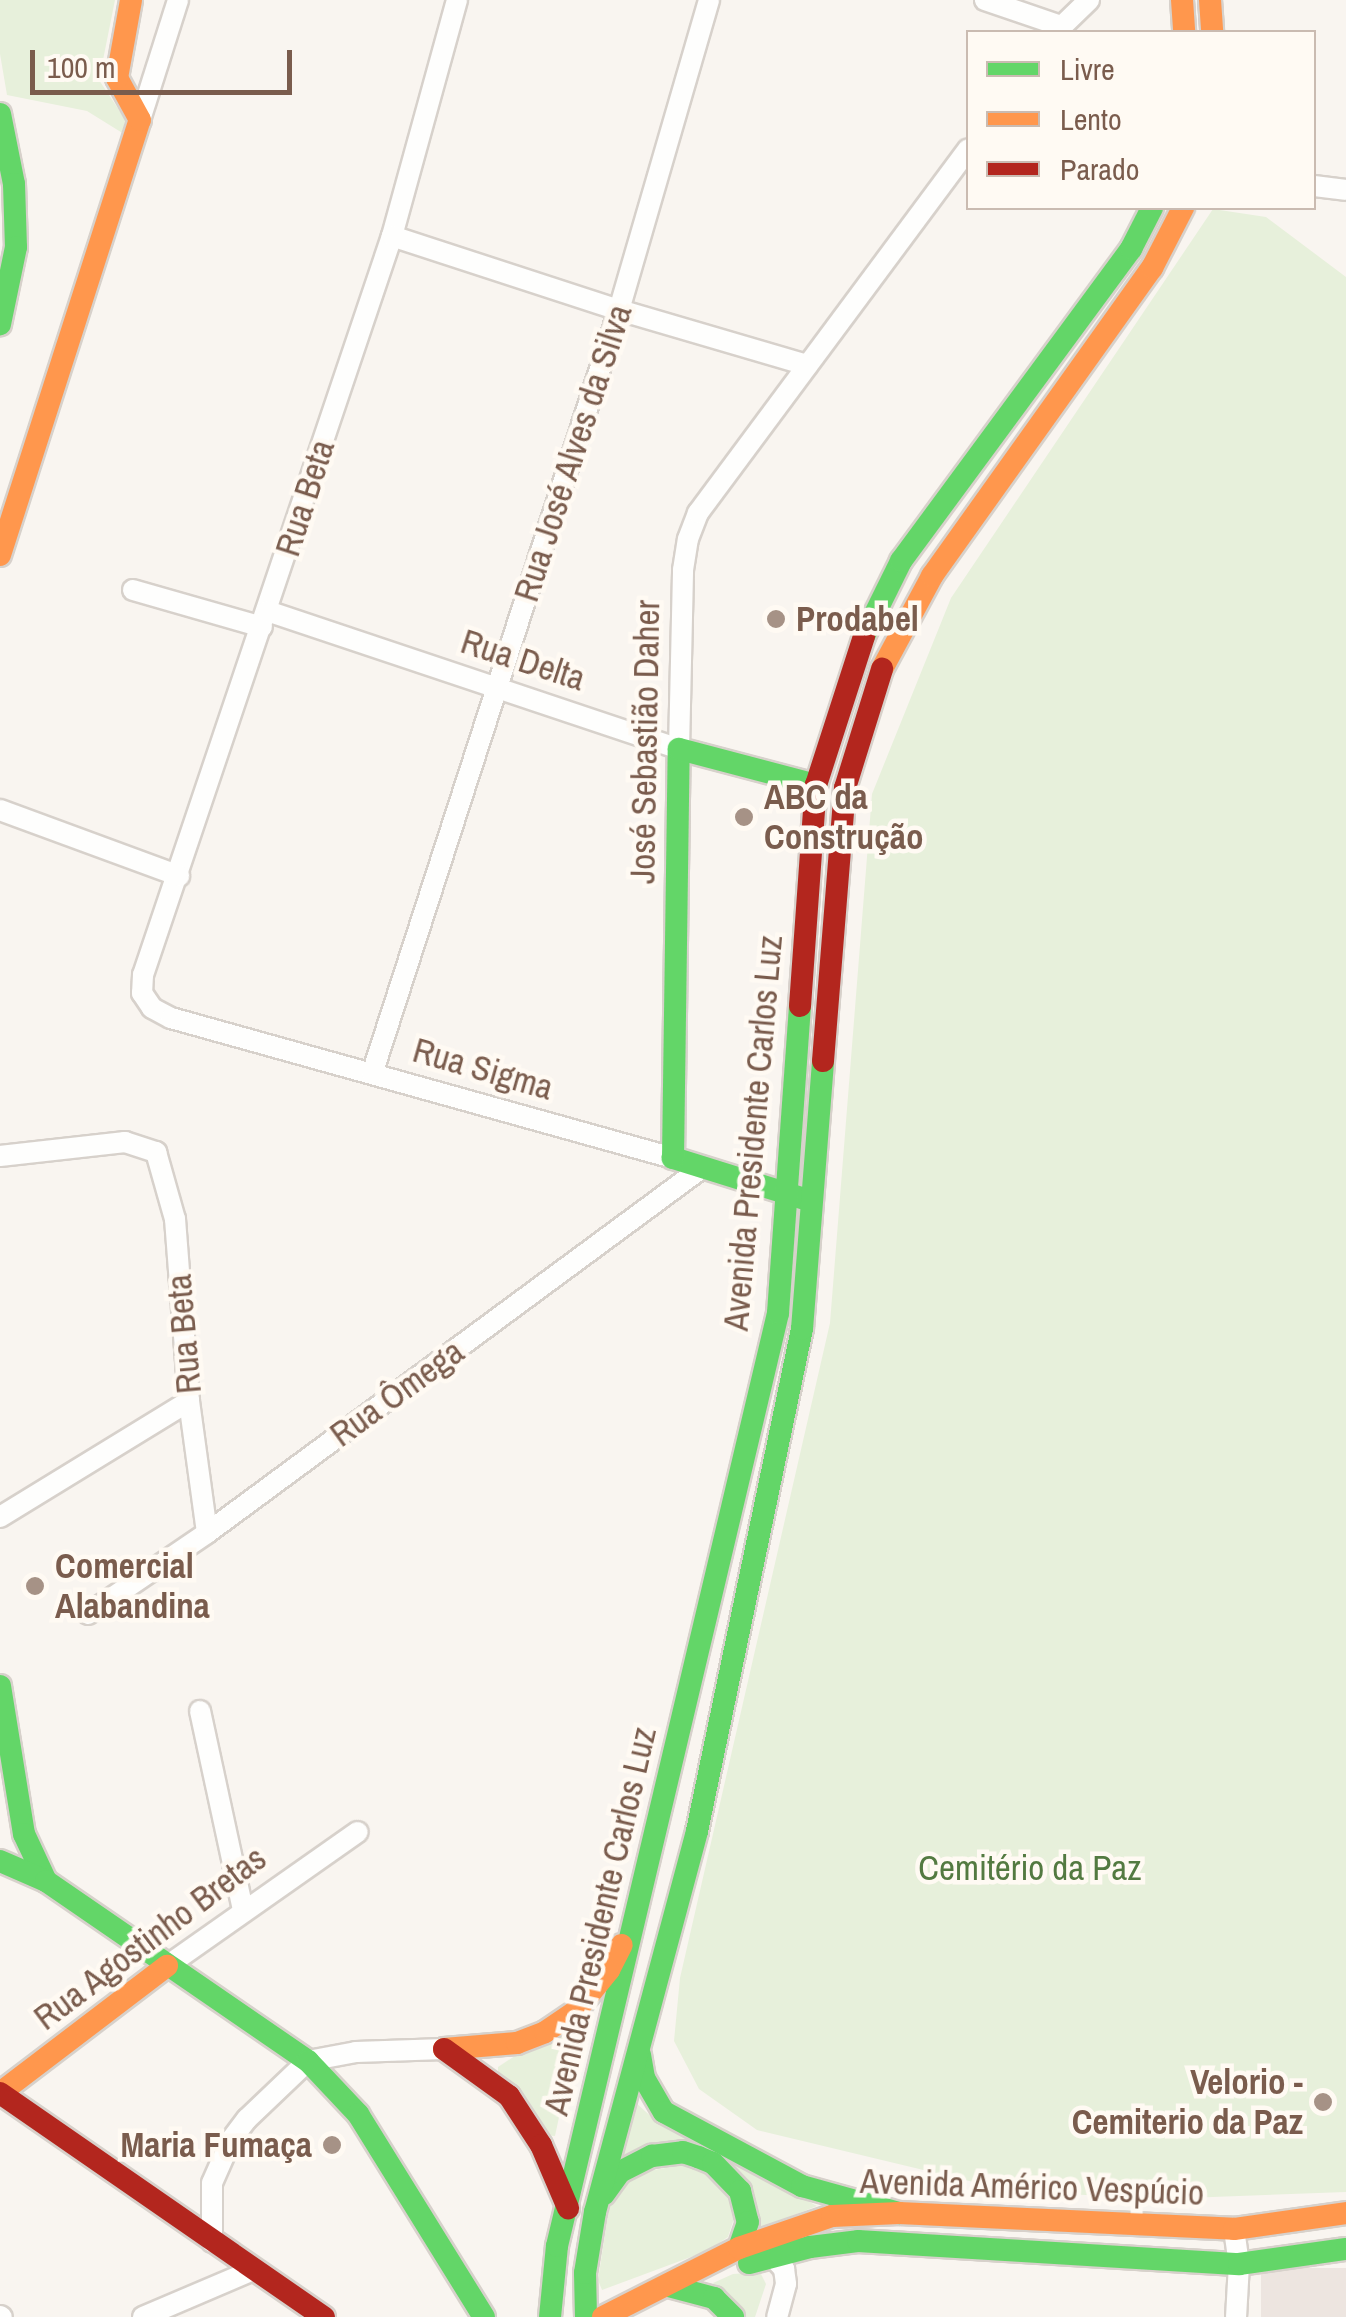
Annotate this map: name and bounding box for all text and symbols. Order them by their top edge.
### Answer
scale bar [35,30,298,92]
legend [966,30,1316,210]
text: 100 m [47,47,115,87]
text: Livre [1060,49,1115,89]
text: Lento [1060,99,1122,139]
text: Parado [1060,149,1139,189]
street label: Rua José Alves da Silva [505,299,641,607]
street label: Rua Beta [267,435,343,561]
place label: Prodabel [796,598,919,640]
street label: José Sebastião Daher [622,600,668,884]
marker: Prodabel [765,608,787,630]
street label: Rua Delta [456,620,590,700]
place label: ABC da Construção [764,776,923,858]
marker: ABC da Construção [733,806,755,828]
street label: Avenida Presidente Carlos Luz [715,934,791,1332]
street label: Rua Sigma [408,1029,558,1109]
street label: Rua Beta [158,1273,210,1395]
street label: Rua Ômega [322,1331,472,1455]
place label: Comercial Alabandina [55,1545,210,1627]
marker: Comercial Alabandina [24,1575,46,1597]
street label: Avenida Presidente Carlos Luz [535,1723,665,2119]
street label: Rua Agostinho Bretas [25,1837,275,2039]
park label: Cemitério da Paz [918,1847,1142,1889]
place label: Velorio - Cemiterio da Paz [1072,2061,1303,2143]
marker: Velorio - Cemiterio da Paz [1312,2091,1334,2113]
place label: Maria Fumaça [121,2124,312,2166]
marker: Maria Fumaça [321,2134,343,2156]
street label: Avenida Américo Vespúcio [859,2160,1205,2214]

